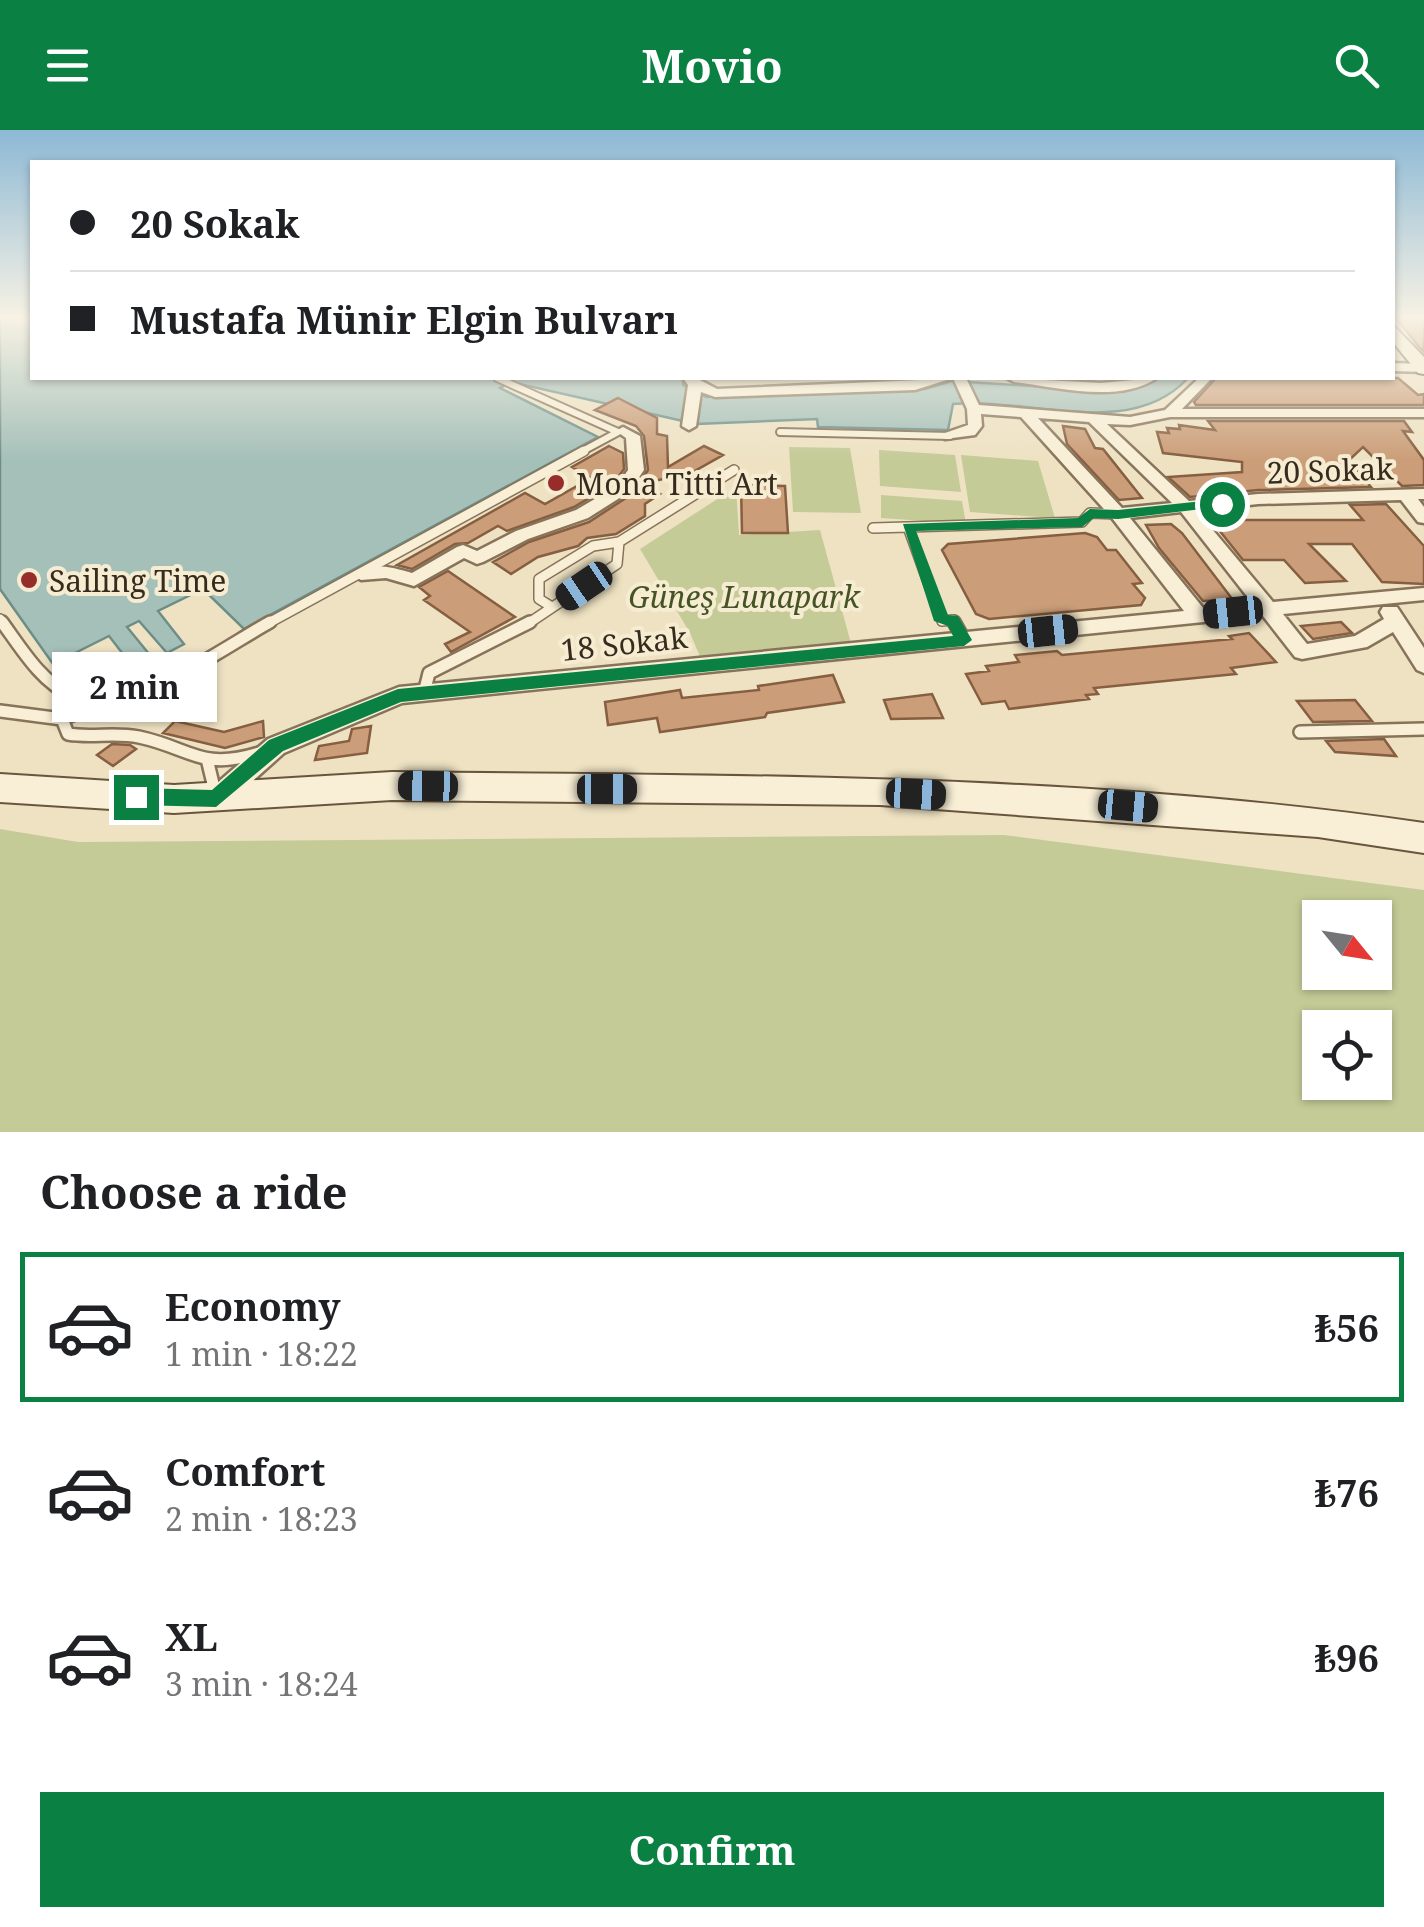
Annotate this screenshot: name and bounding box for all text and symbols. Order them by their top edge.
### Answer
text: Movio [641,35,783,96]
icon: menu [40,38,95,93]
icon: search [1329,38,1384,93]
text: 20 Sokak [130,197,299,249]
text: Mustafa Münir Elgin Bulvarı [130,293,678,345]
street label: 20 Sokak [1266,447,1395,493]
place label: Mona Titti Art [576,463,778,504]
marker: Mona Titti Art [545,472,567,494]
route start [1200,482,1245,527]
car [551,557,617,615]
place label: Sailing Time [49,560,226,601]
marker: Sailing Time [18,569,40,591]
park label: Güneş Lunapark [628,576,861,617]
car [1202,594,1264,630]
car [1017,613,1079,649]
street label: 18 Sokak [559,616,690,670]
callout: 2 min [54,652,218,722]
text: 2 min [89,665,180,708]
car [398,770,458,802]
car [577,774,637,804]
route end [114,775,159,820]
car [885,777,947,811]
car [1097,788,1159,824]
north arrow [1302,900,1392,990]
map controls [1302,900,1392,1100]
button: locate [1302,1010,1392,1100]
text: Choose a ride [40,1161,348,1222]
text: Economy [165,1280,341,1332]
icon: car [45,1282,135,1372]
text: ₺56 [1315,1301,1379,1353]
text: 1 min · 18:22 [165,1332,358,1375]
text: Comfort [165,1445,325,1497]
icon: car [45,1447,135,1537]
text: ₺76 [1315,1466,1379,1518]
text: 2 min · 18:23 [165,1497,358,1540]
text: XL [165,1610,218,1662]
icon: car [45,1612,135,1702]
text: ₺96 [1315,1631,1379,1683]
text: 3 min · 18:24 [165,1662,358,1705]
button: Confirm [40,1792,1384,1907]

